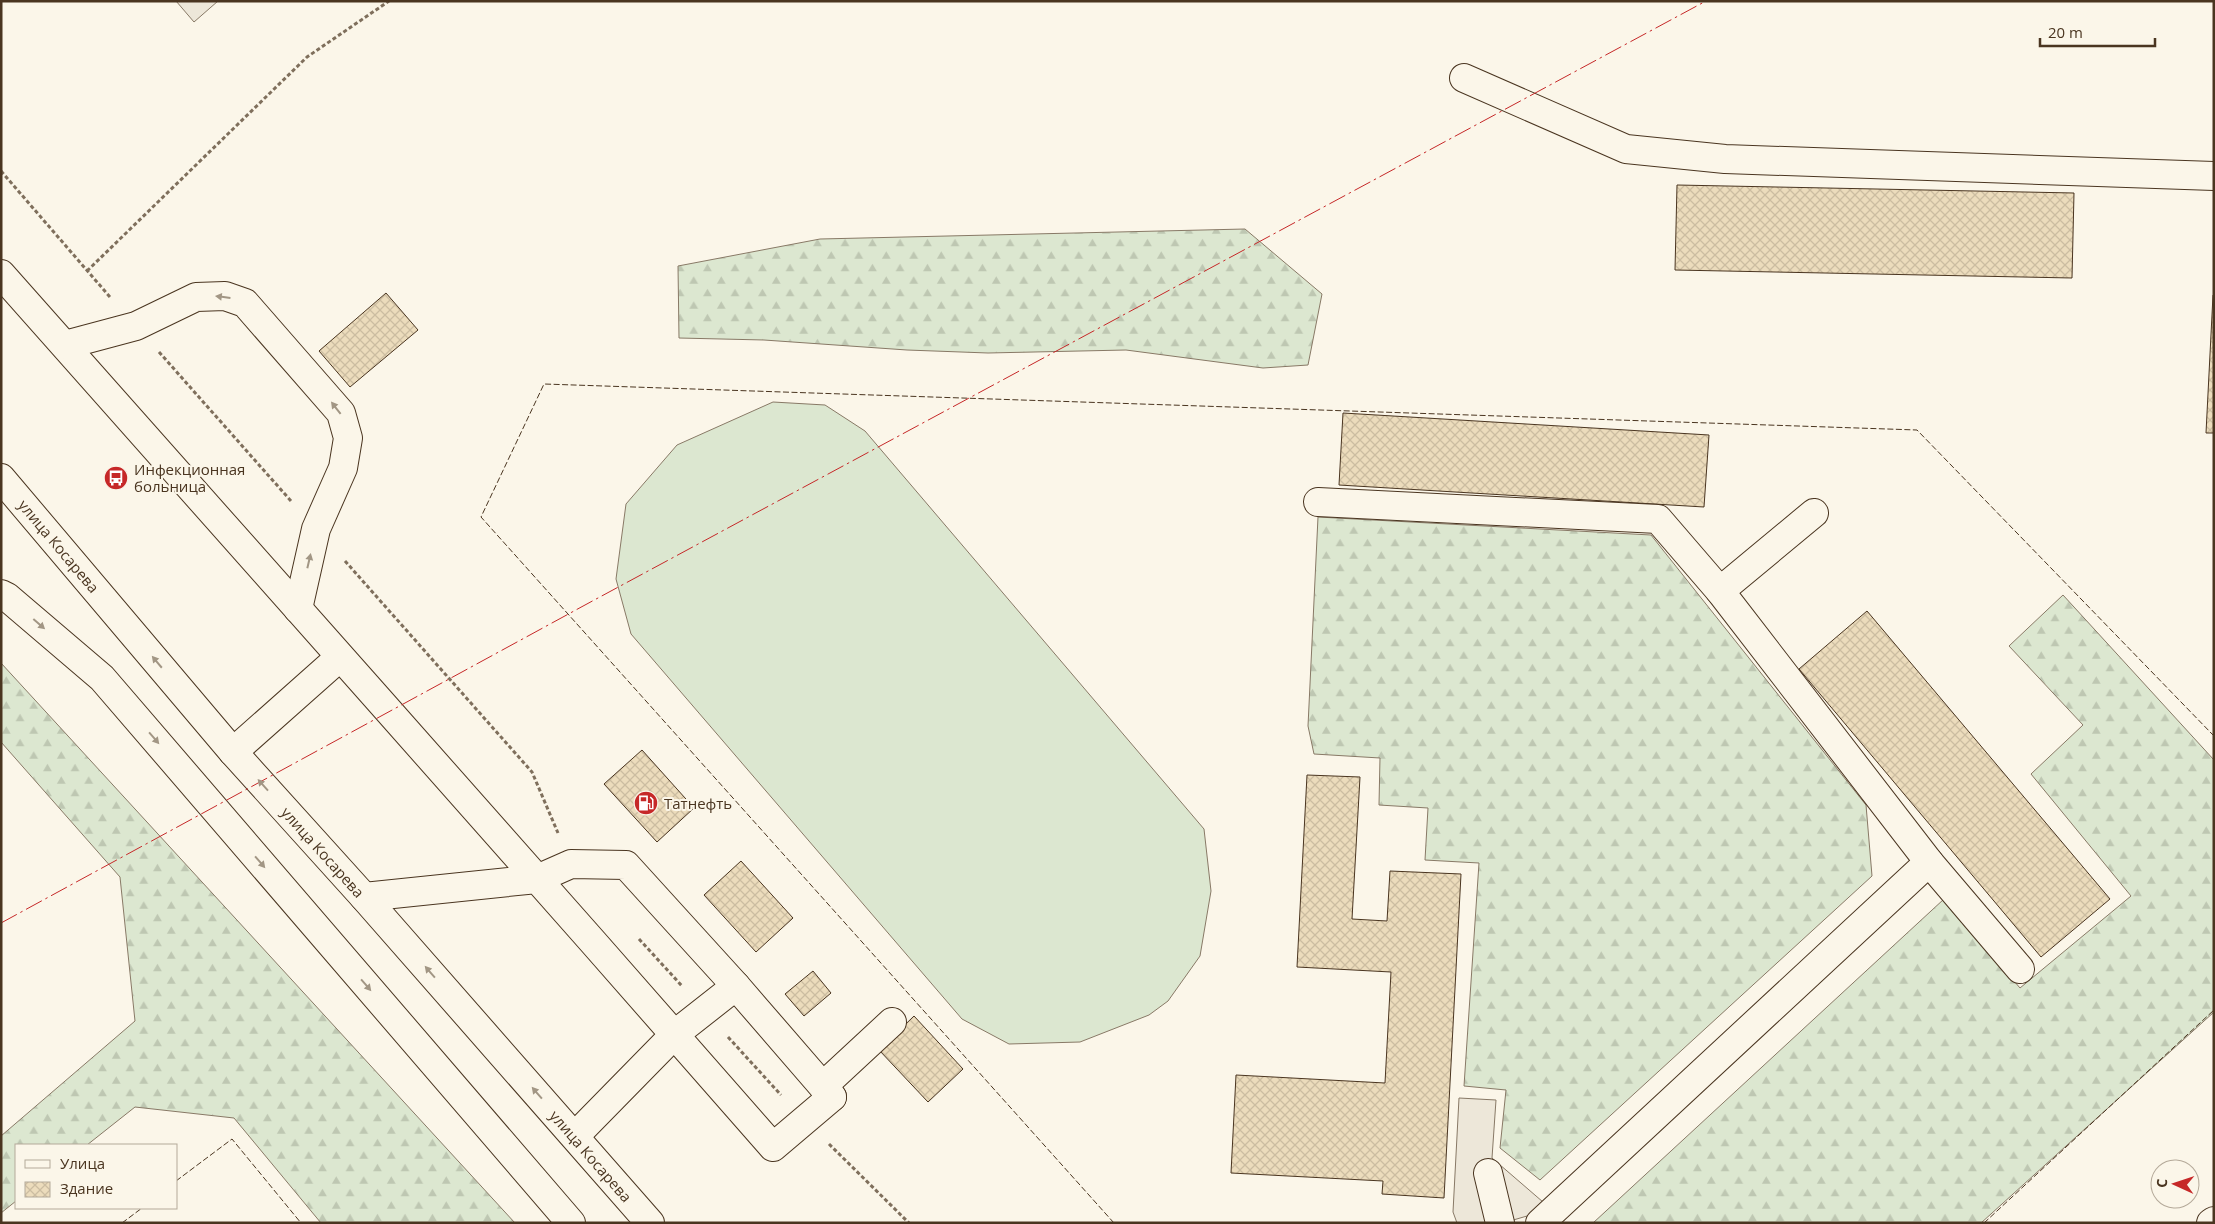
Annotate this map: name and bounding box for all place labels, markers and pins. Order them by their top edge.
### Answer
place label: Инфекционная больница [134,459,245,496]
bus stop icon: Инфекционная больница [103,465,129,491]
fuel station icon: Татнефть [633,790,659,816]
place label: Татнефть [664,793,732,813]

